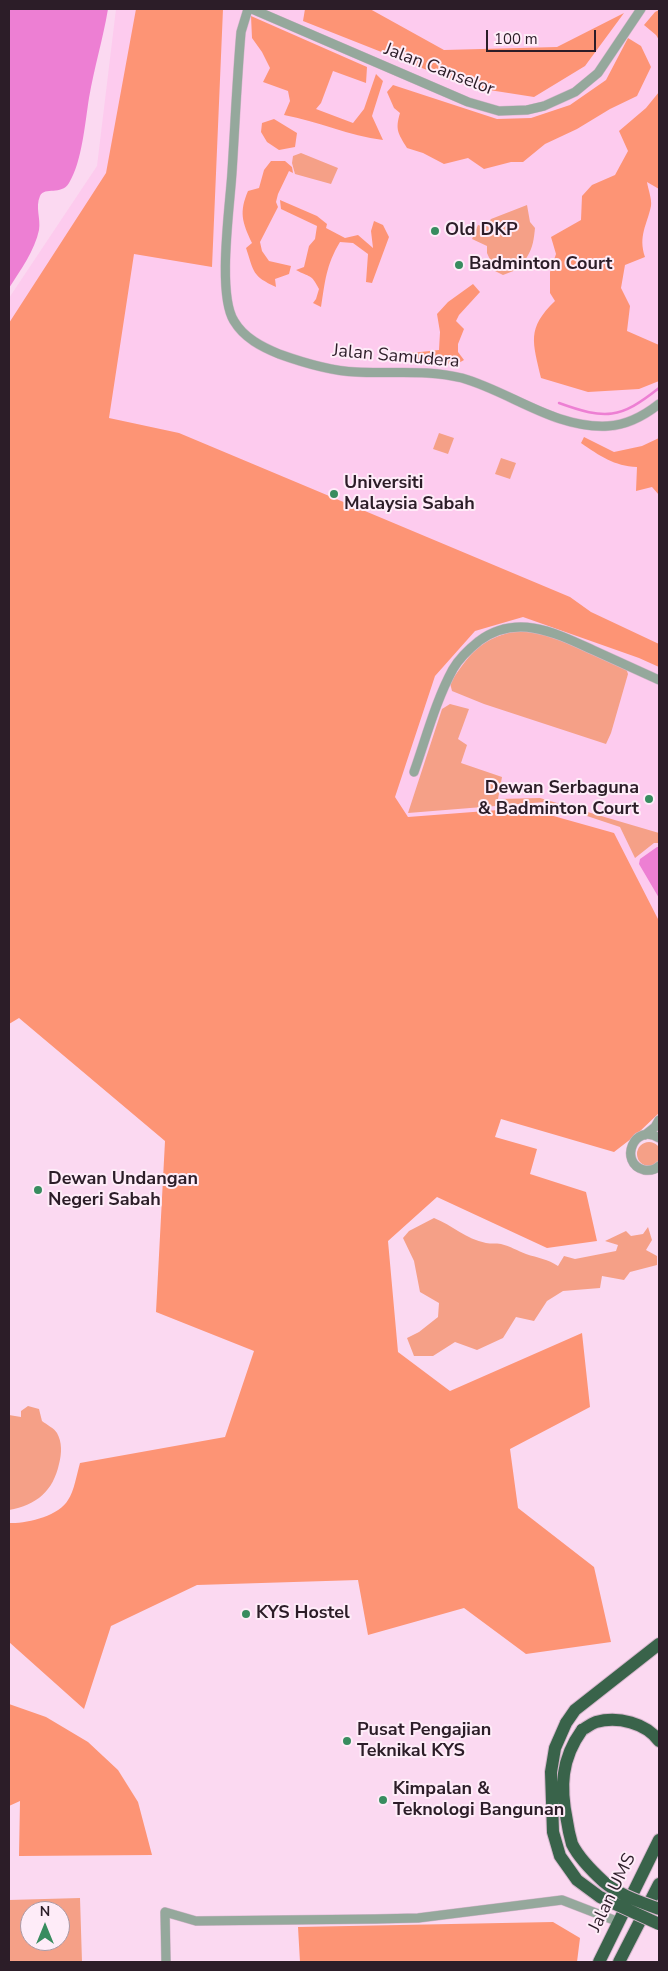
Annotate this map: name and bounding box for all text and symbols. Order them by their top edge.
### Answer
scale bar [488,20,598,52]
text: 100 m [494,29,538,49]
street label: Jalan Canselor [381,39,497,101]
place label: Old DKP [445,220,518,242]
marker: Old DKP [429,225,441,237]
place label: Badminton Court [469,254,612,276]
marker: Badminton Court [453,259,465,271]
street label: Jalan Samudera [332,341,460,373]
place label: Universiti Malaysia Sabah [344,473,475,516]
marker: Universiti Malaysia Sabah [328,488,340,500]
place label: Dewan Serbaguna & Badminton Court [478,778,639,821]
marker: Dewan Serbaguna & Badminton Court [643,793,655,805]
place label: Dewan Undangan Negeri Sabah [48,1169,198,1212]
marker: Dewan Undangan Negeri Sabah [32,1184,44,1196]
place label: KYS Hostel [256,1603,350,1625]
marker: KYS Hostel [240,1608,252,1620]
place label: Pusat Pengajian Teknikal KYS [357,1720,491,1762]
marker: Pusat Pengajian Teknikal KYS [341,1735,353,1747]
place label: Kimpalan & Teknologi Bangunan [393,1779,564,1822]
marker: Kimpalan & Teknologi Bangunan [377,1794,389,1806]
street label: Jalan UMS [585,1850,641,1936]
north arrow [20,1901,70,1951]
text: N [40,1902,50,1921]

